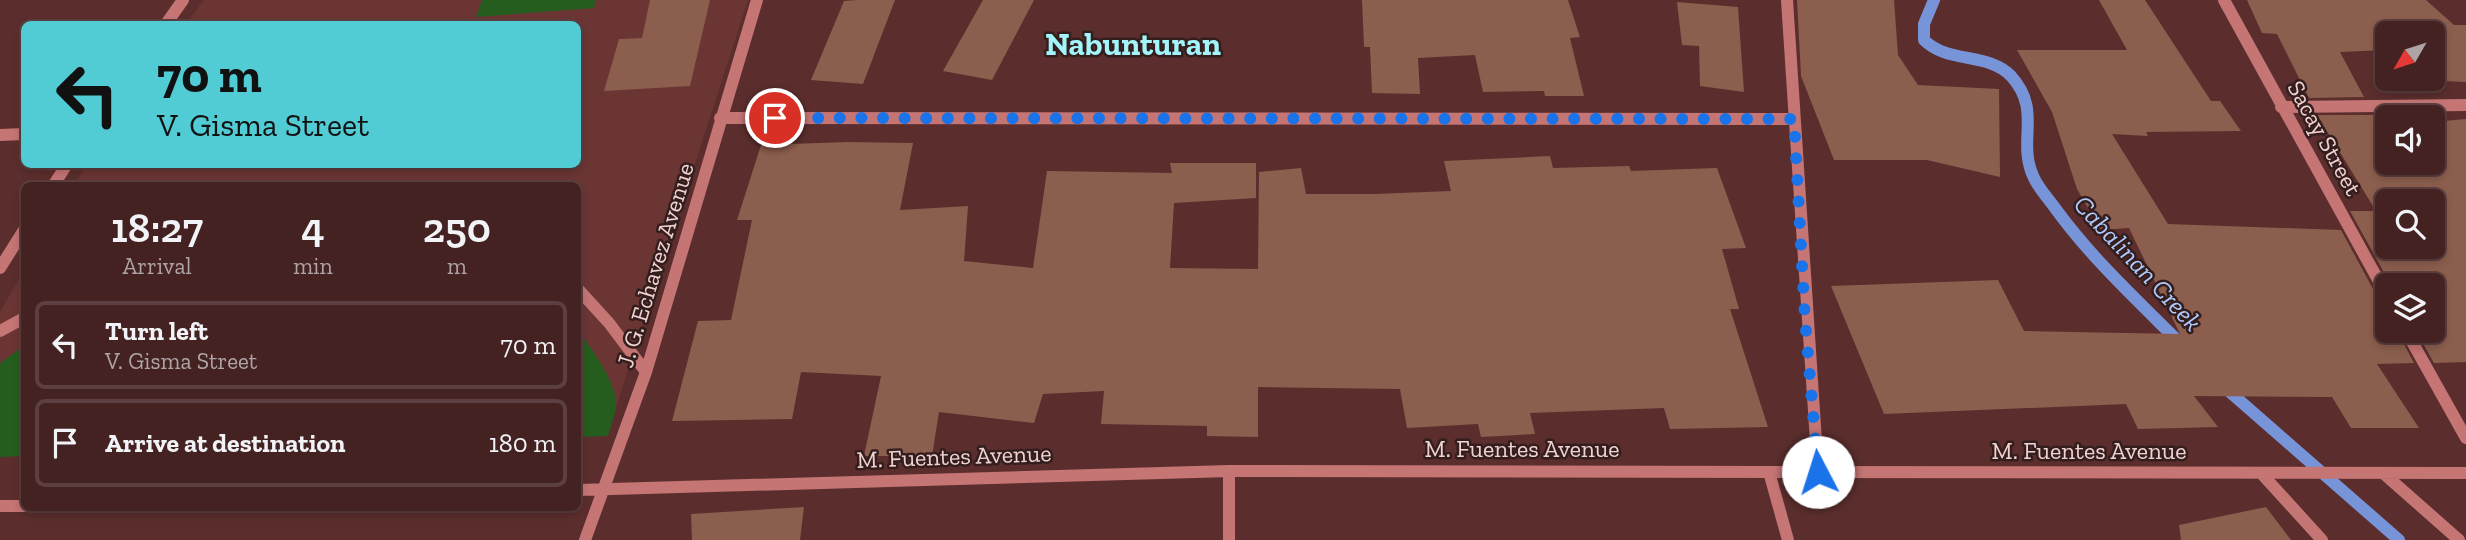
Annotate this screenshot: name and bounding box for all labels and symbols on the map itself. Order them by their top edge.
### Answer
north arrow [2375,21,2445,91]
district label: Nabunturan [1045,25,1221,63]
street label: Sacay Street [2282,75,2368,201]
pin [745,88,805,148]
street label: J. G. Echavez Avenue [610,159,700,371]
water label: Cabalinan Creek [2067,189,2209,337]
street label: M. Fuentes Avenue [1424,434,1620,463]
position arrow [1781,435,1855,509]
street label: M. Fuentes Avenue [1991,436,2187,465]
street label: M. Fuentes Avenue [856,438,1052,474]

